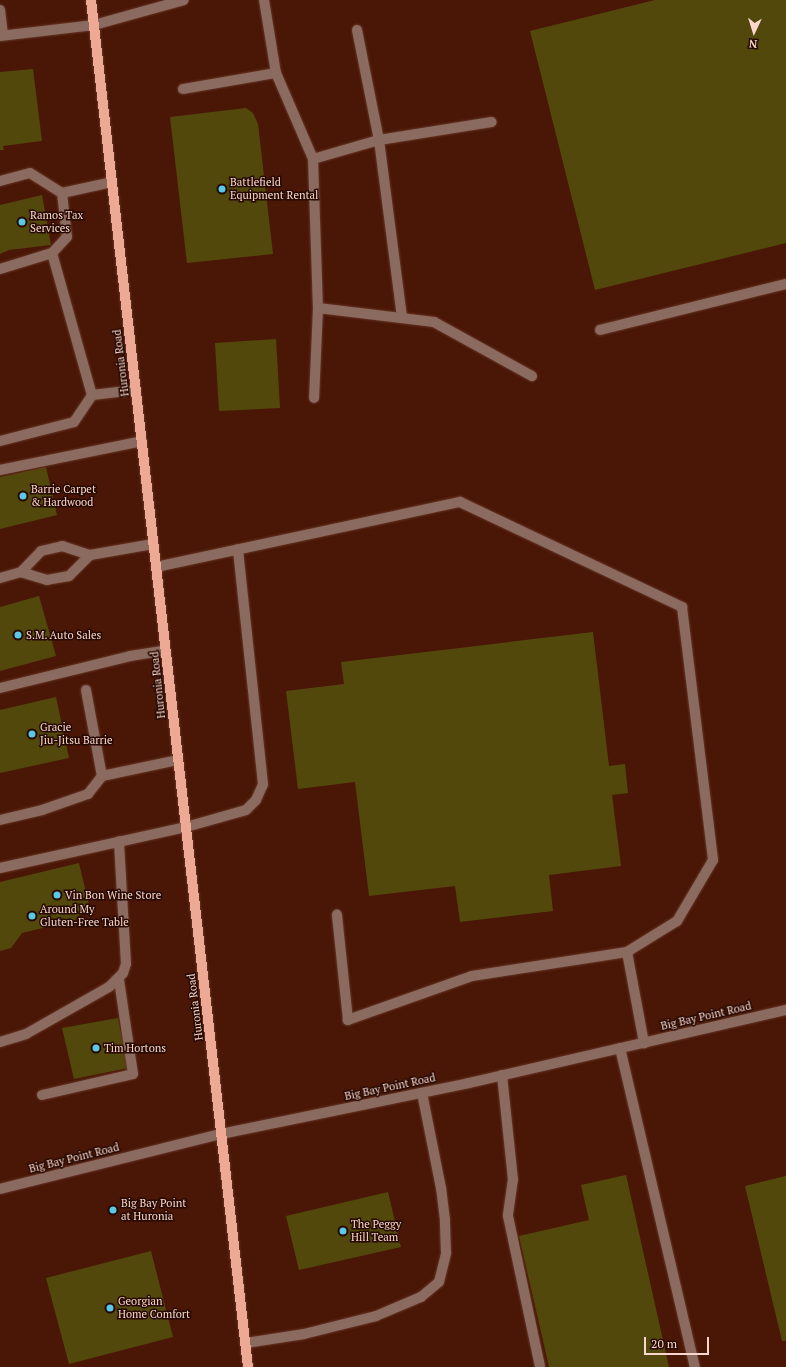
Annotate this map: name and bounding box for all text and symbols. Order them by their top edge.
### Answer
north arrow [734,12,774,52]
text: N [749,37,758,51]
place label: Battlefield Equipment Rental [230,176,318,202]
marker: Battlefield Equipment Rental [217,184,227,194]
place label: Ramos Tax Services [30,209,83,235]
marker: Ramos Tax Services [17,217,27,227]
street label: Huronia Road [110,329,132,397]
place label: Barrie Carpet & Hardwood [31,483,96,509]
marker: Barrie Carpet & Hardwood [18,491,28,501]
place label: S.M. Auto Sales [26,628,102,642]
marker: S.M. Auto Sales [13,630,23,640]
street label: Huronia Road [148,651,168,719]
place label: Gracie Jiu-Jitsu Barrie [40,721,113,747]
marker: Gracie Jiu-Jitsu Barrie [27,729,37,739]
place label: Vin Bon Wine Store [65,888,161,902]
marker: Vin Bon Wine Store [52,890,62,900]
place label: Around My Gluten-Free Table [40,903,129,929]
marker: Around My Gluten-Free Table [27,911,37,921]
street label: Huronia Road [184,973,206,1041]
street label: Big Bay Point Road [659,999,753,1033]
place label: Tim Hortons [104,1041,166,1055]
marker: Tim Hortons [91,1043,101,1053]
street label: Big Bay Point Road [343,1071,437,1103]
street label: Big Bay Point Road [28,1140,120,1176]
place label: Big Bay Point at Huronia [121,1197,186,1223]
marker: Big Bay Point at Huronia [108,1205,118,1215]
place label: The Peggy Hill Team [351,1218,401,1244]
marker: The Peggy Hill Team [338,1226,348,1236]
place label: Georgian Home Comfort [118,1295,190,1321]
marker: Georgian Home Comfort [105,1303,115,1313]
scale bar [646,1329,711,1355]
text: 20 m [651,1336,677,1351]

